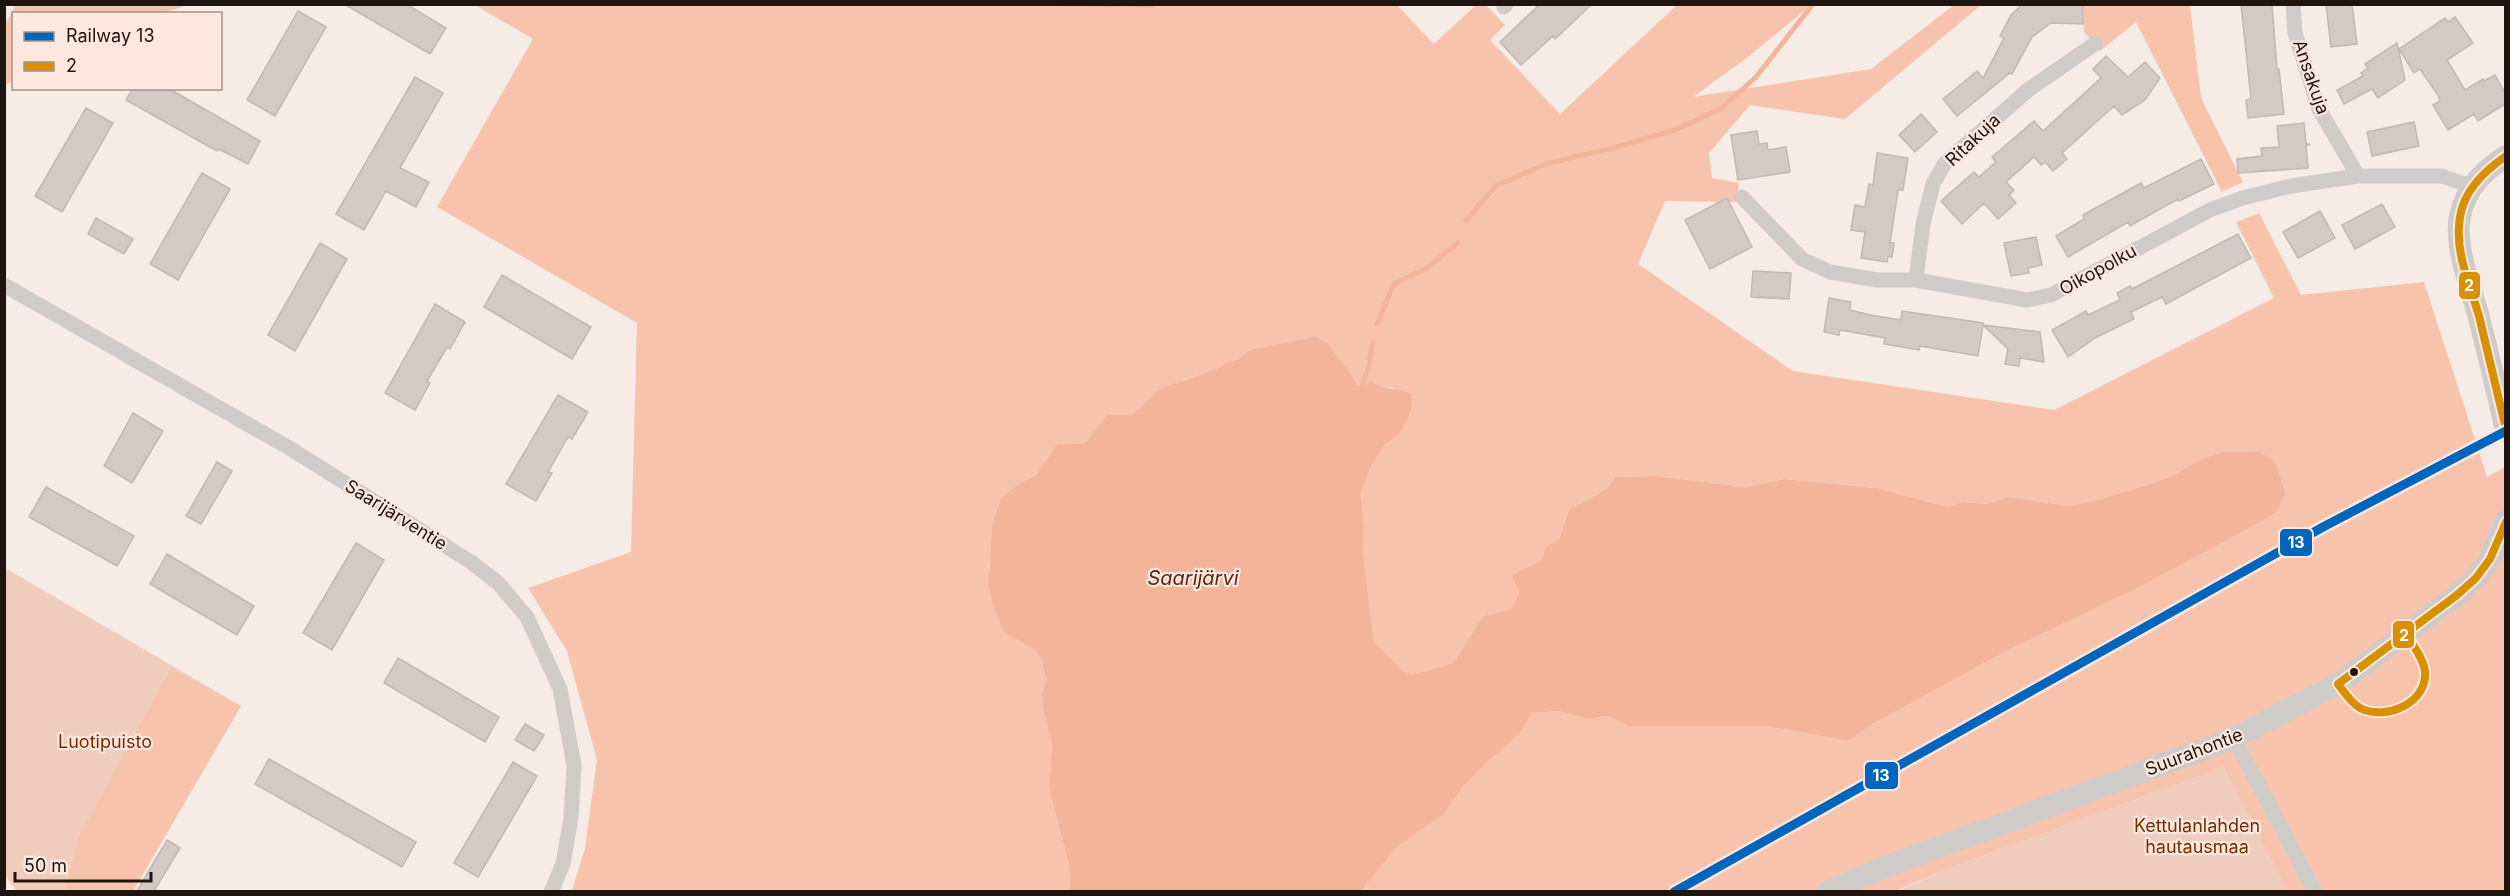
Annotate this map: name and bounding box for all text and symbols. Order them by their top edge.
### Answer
legend [12,12,222,90]
text: Railway 13 [66,25,155,46]
street label: Ansakuja [2289,37,2334,117]
text: 2 [66,55,77,76]
street label: Ritakuja [1941,109,2004,170]
street label: Oikopolku [2055,240,2140,299]
line badge: 2 [2458,271,2481,300]
text: 2 [2464,275,2474,295]
street label: Saarijärventie [341,475,451,554]
line badge: 13 [2279,528,2313,557]
text: 13 [2287,532,2305,552]
water label: Saarijärvi [1147,566,1240,590]
line badge: 2 [2392,620,2415,649]
text: 2 [2399,625,2409,645]
unlabelled marker [2348,666,2360,678]
street label: Suurahontie [2142,723,2245,780]
park label: Luotipuisto [58,731,152,752]
line badge: 13 [1864,761,1899,790]
text: 13 [1872,765,1890,785]
park label: Kettulanlahden hautausmaa [2134,815,2260,857]
scale bar [15,845,152,883]
text: 50 m [24,855,67,876]

